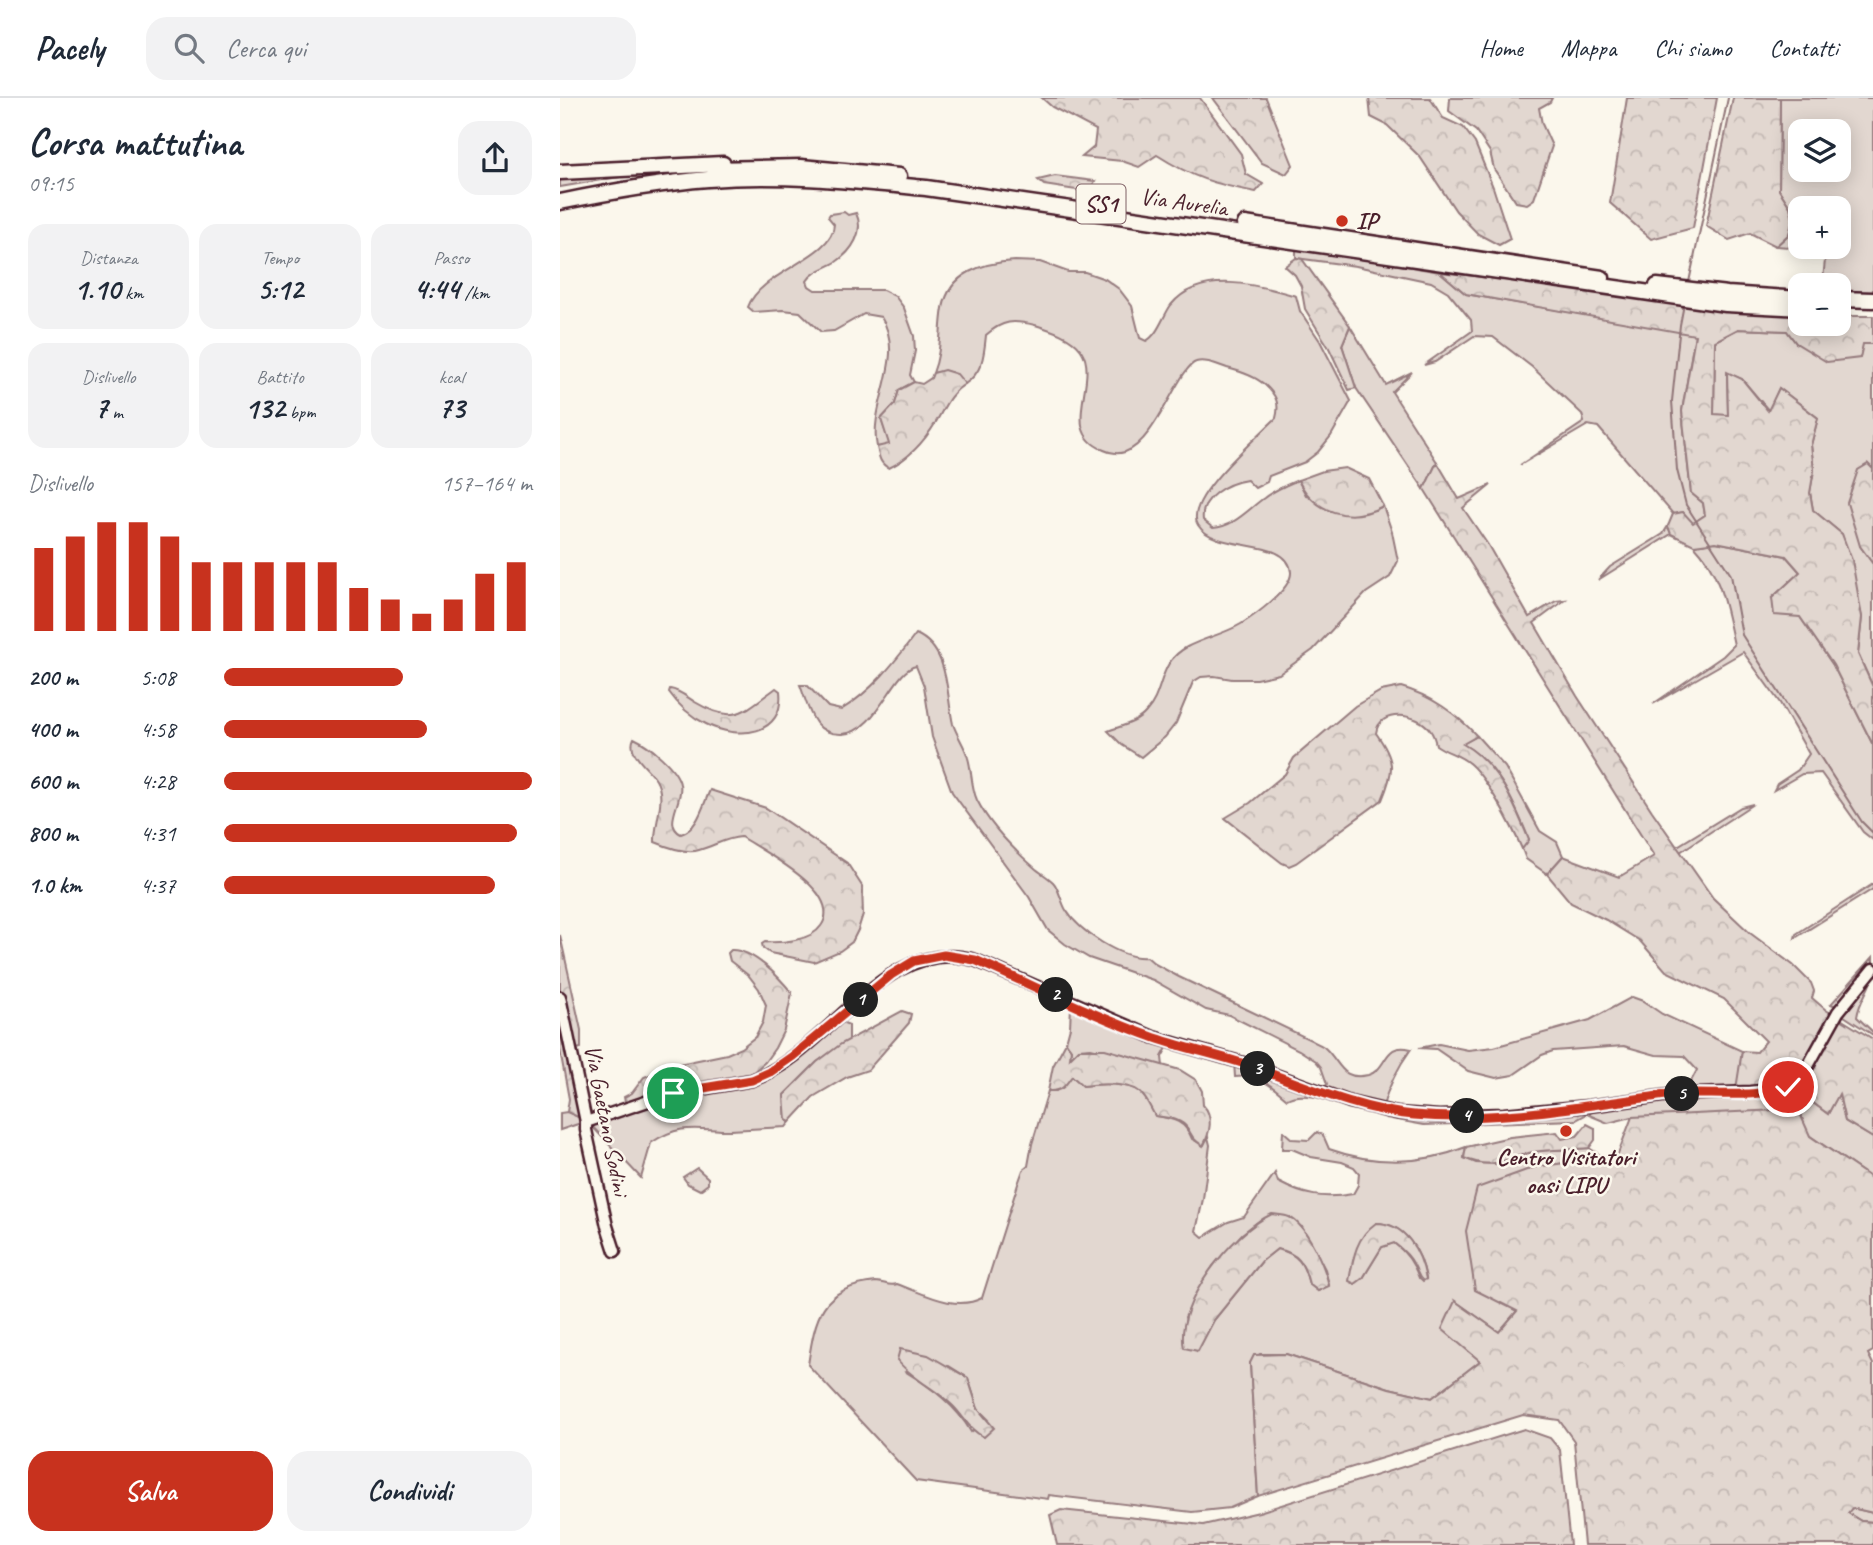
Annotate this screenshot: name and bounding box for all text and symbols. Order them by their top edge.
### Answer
search box [146,17,636,80]
text: Pacely [35,27,104,69]
icon: search [170,29,208,67]
text: Cerca qui [226,32,306,65]
text: Home [1479,33,1523,63]
text: Mappa [1561,33,1616,63]
text: Chi siamo [1654,33,1731,63]
text: Contatti [1769,33,1838,63]
text: Corsa mattutina [28,119,242,166]
map controls [1788,119,1851,336]
button: layers [1788,119,1851,182]
button: share [458,121,532,195]
text: 09:15 [28,169,74,198]
street label: Via Aurelia [1139,181,1232,223]
road number: SS1 [1076,184,1126,223]
button: + [1788,196,1851,259]
place label: IP [1356,206,1381,236]
marker: IP [1334,213,1350,229]
text: Distanza [80,246,137,270]
text: Tempo [261,246,299,270]
text: Passo [433,246,469,270]
text: 1.10 [74,270,120,308]
text: 5:12 [257,270,303,308]
text: 4:44 [413,270,460,308]
button: − [1788,273,1851,336]
text: km [120,281,143,305]
text: /km [460,281,489,305]
text: Dislivello [82,365,135,389]
text: Battito [256,365,304,389]
text: kcal [439,365,464,389]
text: 7 [94,389,108,427]
text: 132 [244,389,285,427]
text: 73 [438,389,465,427]
text: m [108,400,123,424]
text: bpm [285,400,316,424]
text: Dislivello [28,469,93,498]
text: 157–164 m [441,469,532,498]
text: 200 m [28,663,78,692]
text: 5:08 [140,663,176,692]
text: 400 m [28,715,78,744]
text: 4:58 [140,715,176,744]
text: 600 m [28,767,78,796]
text: 4:28 [140,767,176,796]
text: 800 m [28,819,78,848]
text: 4:31 [140,819,176,848]
text: 1.0 km [28,871,82,900]
text: 4:37 [140,871,176,900]
pin: 2 [1038,978,1074,1012]
pin: 1 [844,982,878,1018]
text: 2 [1051,982,1060,1006]
text: 1 [856,987,865,1011]
street label: Via Gaetano Sodini [578,1042,637,1201]
pin: 3 [1240,1052,1276,1086]
text: 3 [1253,1056,1262,1080]
pin [1758,1057,1818,1117]
pin [643,1063,703,1123]
icon: check [1769,1068,1807,1106]
icon: arrive [654,1074,692,1112]
pin: 5 [1664,1076,1700,1112]
text: 5 [1677,1081,1686,1105]
pin: 4 [1450,1098,1485,1134]
text: 4 [1462,1103,1471,1127]
marker: Centro Visitatori oasi LIPU [1558,1123,1574,1139]
place label: Centro Visitatori oasi LIPU [1496,1142,1639,1200]
button: Salva [28,1451,273,1531]
button: Condividi [287,1451,532,1531]

